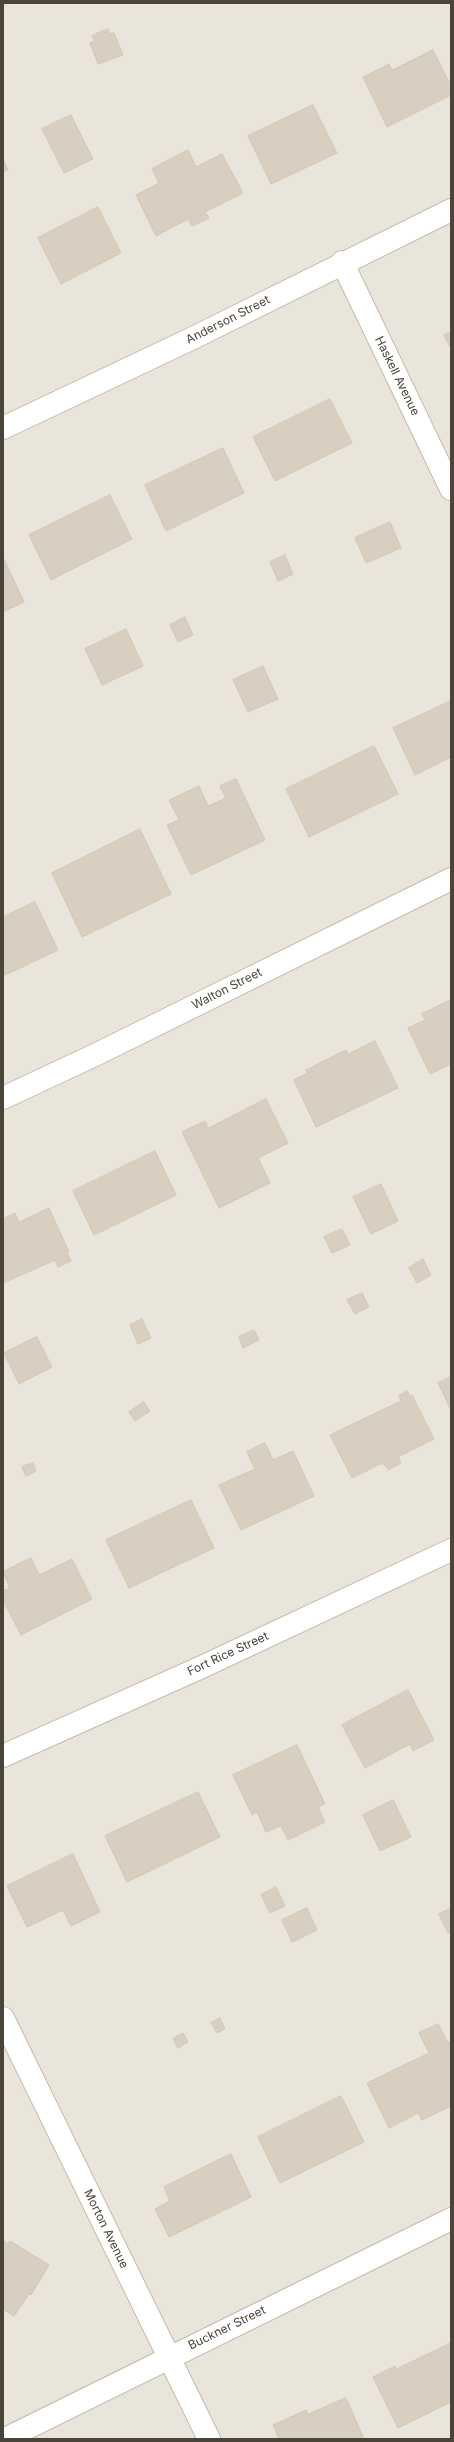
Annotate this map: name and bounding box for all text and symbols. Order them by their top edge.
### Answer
street label: Anderson Street [184,293,272,347]
street label: Haskell Avenue [372,334,422,418]
street label: Walton Street [190,965,264,1013]
street label: Fort Rice Street [185,1629,271,1679]
street label: Morton Avenue [81,2187,131,2271]
street label: Buckner Street [186,2303,268,2353]

